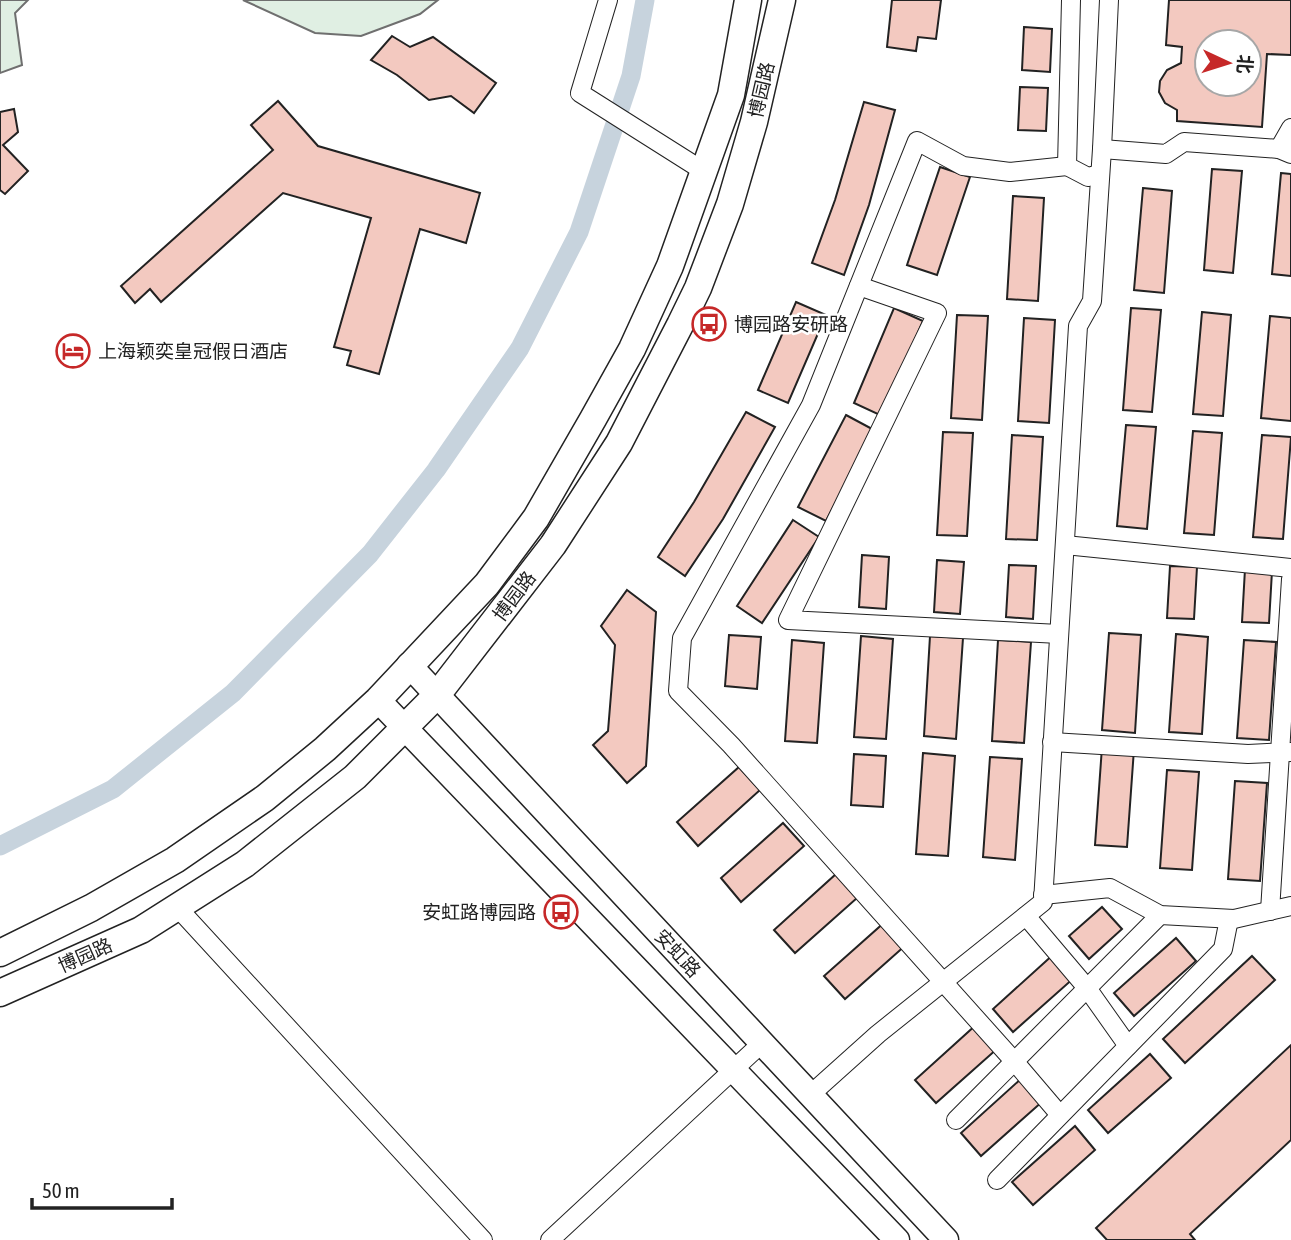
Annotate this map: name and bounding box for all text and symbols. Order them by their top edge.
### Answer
north arrow [1193,28,1263,98]
text: 北 [1233,54,1257,74]
street label: 博园路 [744,60,778,120]
bus stop icon: 博园路安研路 [690,305,728,343]
place label: 博园路安研路 [734,313,848,335]
hotel icon: 上海颖奕皇冠假日酒店 [54,332,92,370]
place label: 上海颖奕皇冠假日酒店 [98,340,288,362]
street label: 博园路 [488,567,540,625]
bus stop icon: 安虹路博园路 [542,893,580,931]
place label: 安虹路博园路 [422,901,536,923]
street label: 安虹路 [651,925,705,981]
street label: 博园路 [54,933,116,977]
scale bar [32,1166,172,1210]
text: 50 m [42,1178,80,1202]

